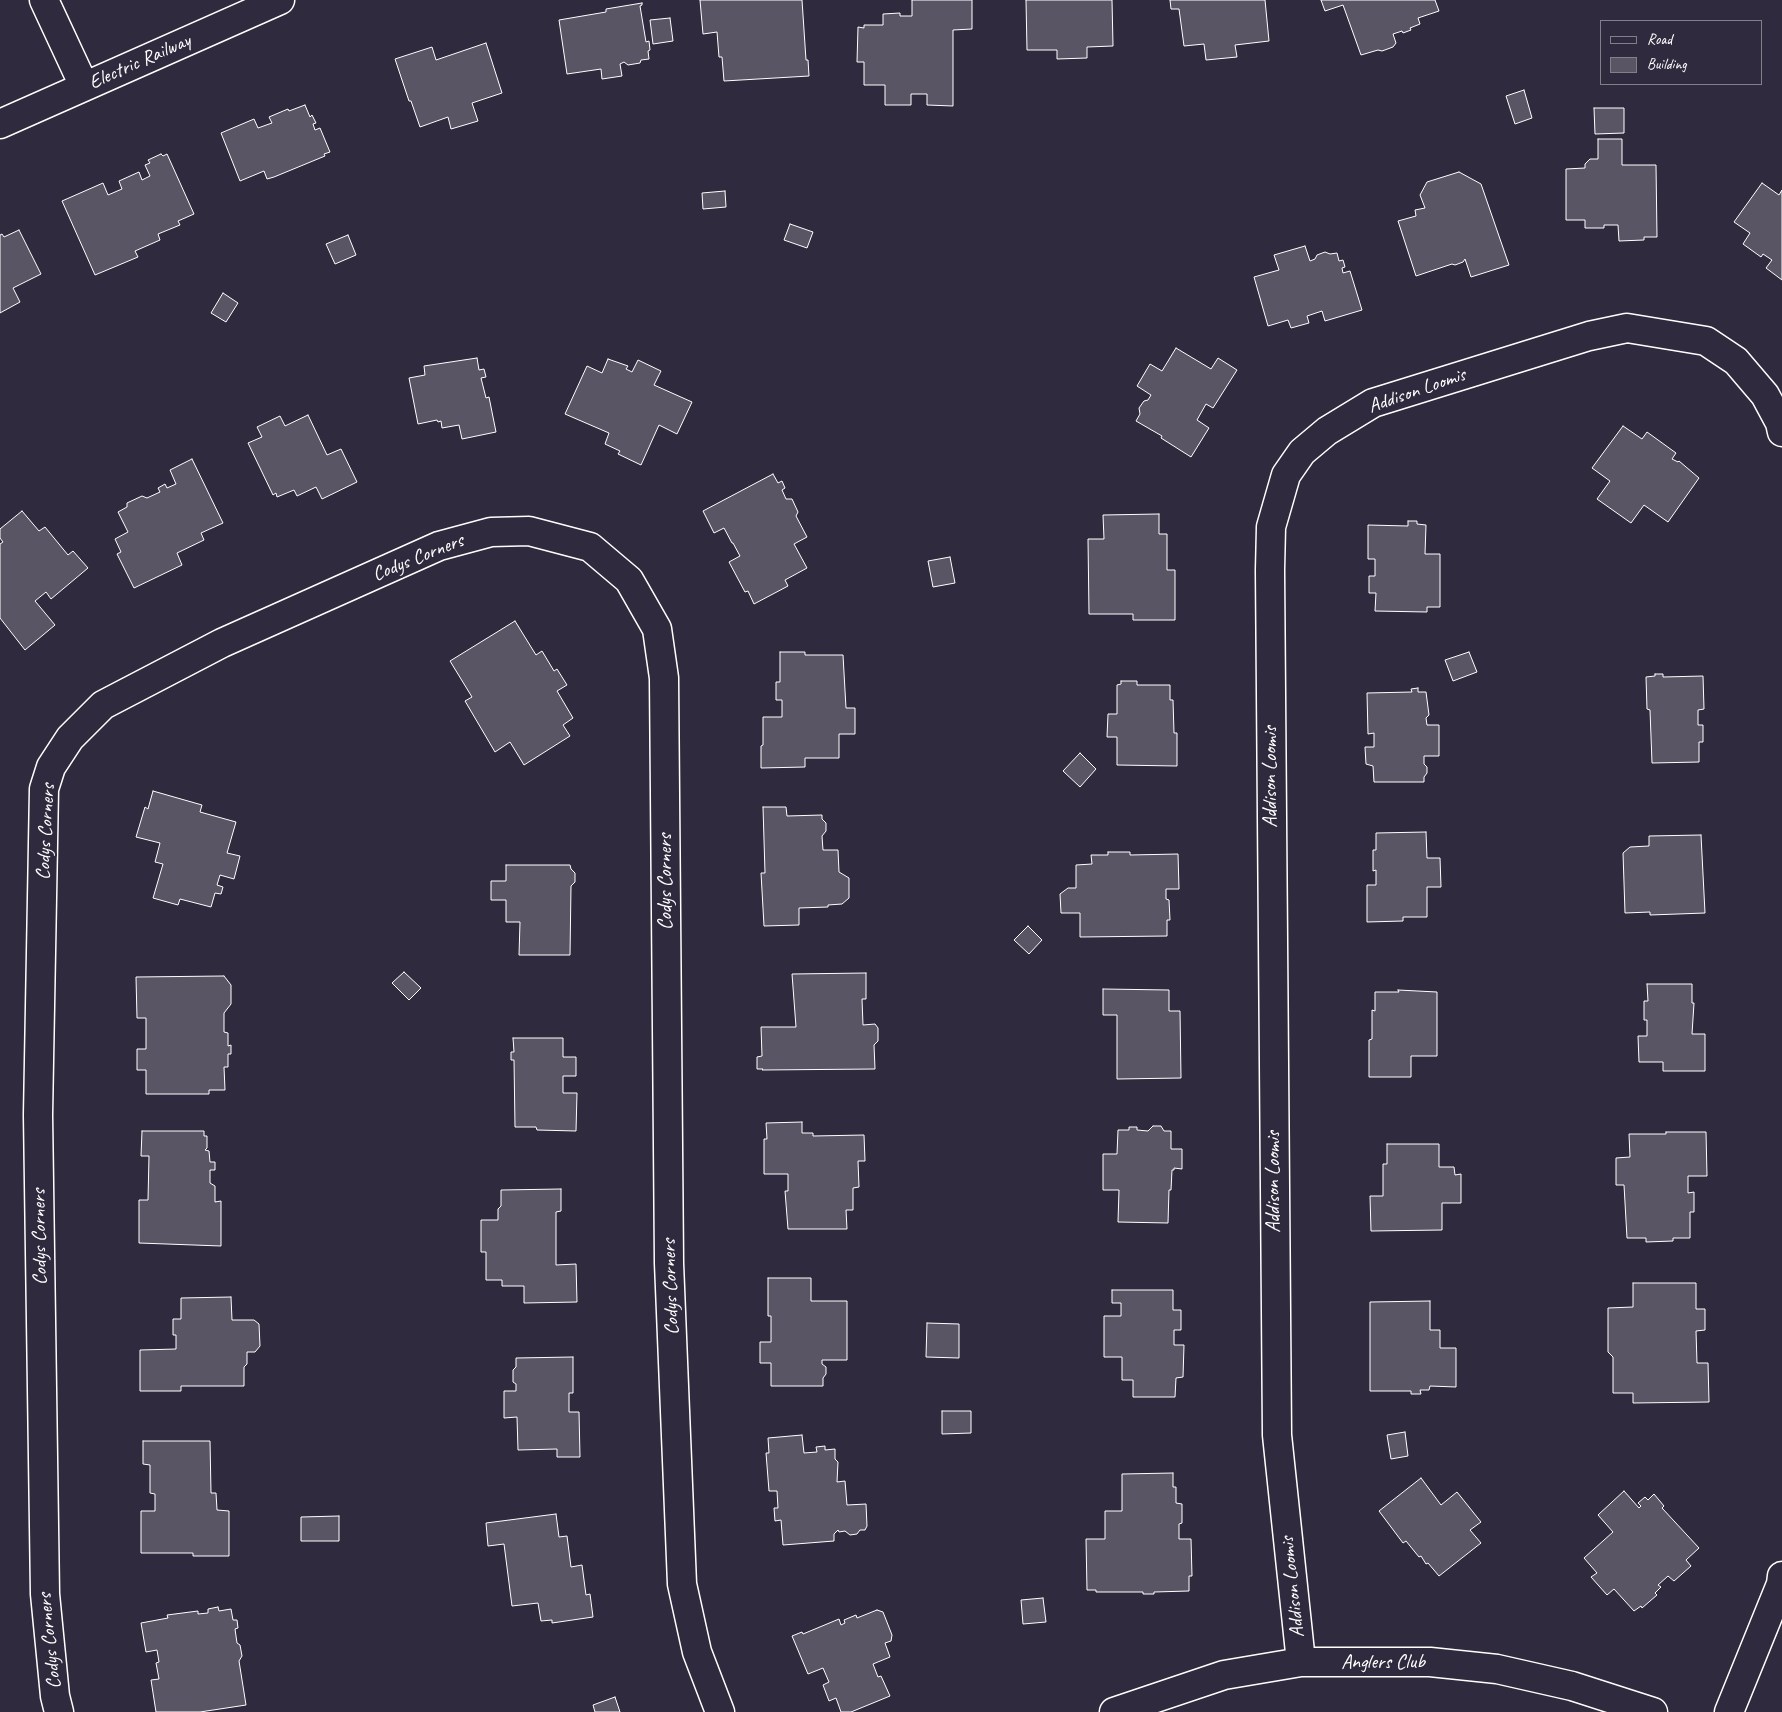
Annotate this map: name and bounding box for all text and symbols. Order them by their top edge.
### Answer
legend [1600,20,1762,85]
street label: Electric Railway [85,29,195,95]
text: Road [1647,30,1672,49]
text: Building [1647,55,1686,74]
street label: Addison Loomis [1365,363,1469,419]
street label: Codys Corners [369,529,467,587]
street label: Addison Loomis [1259,726,1283,828]
street label: Codys Corners [32,783,60,881]
street label: Codys Corners [654,834,678,930]
street label: Addison Loomis [1262,1131,1286,1233]
street label: Codys Corners [27,1189,53,1285]
street label: Codys Corners [657,1239,685,1335]
street label: Addison Loomis [1276,1535,1310,1639]
street label: Codys Corners [33,1592,67,1690]
street label: Anglers Club [1341,1651,1425,1675]

